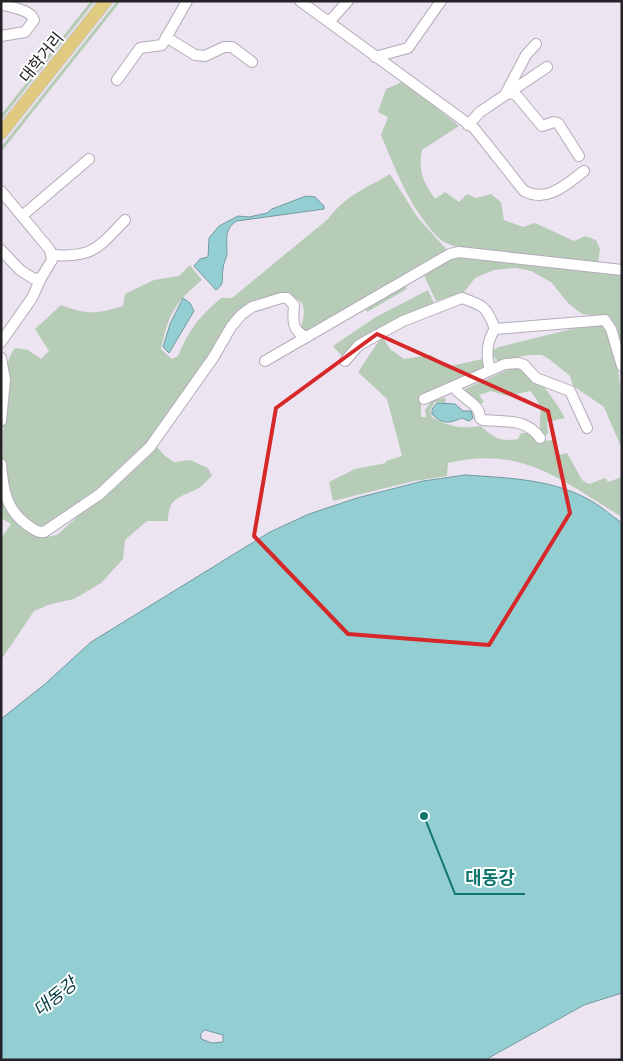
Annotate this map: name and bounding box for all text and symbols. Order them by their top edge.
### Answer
street label: 대학거리 [15,28,67,86]
callout: 대동강 [455,861,525,894]
text: 대동강 [465,867,515,889]
water label: 대동강 [29,971,83,1021]

